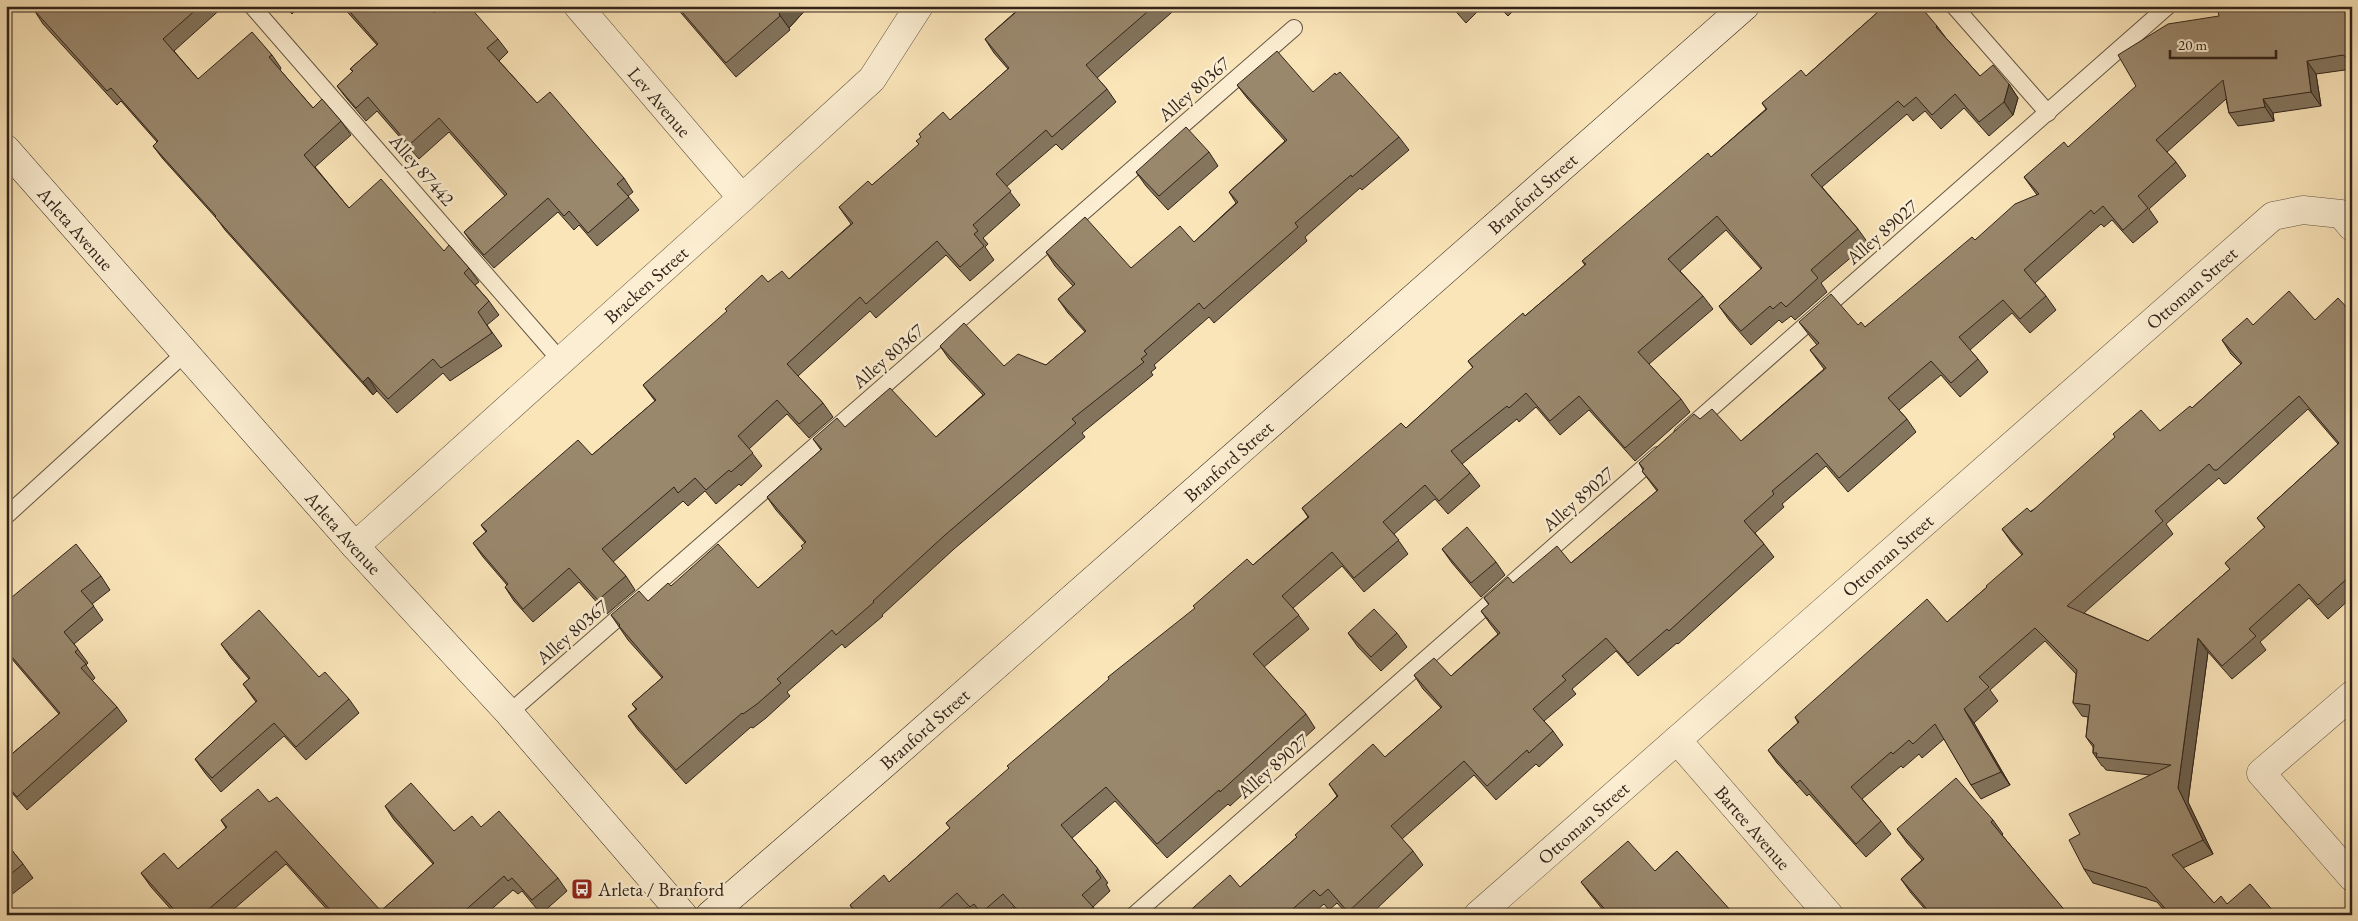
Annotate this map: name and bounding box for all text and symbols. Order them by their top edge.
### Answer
scale bar [2170,28,2277,60]
text: 20 m [2178,35,2207,54]
street label: Alley 80367 [1152,50,1236,128]
street label: Lev Avenue [623,61,697,142]
street label: Alley 87442 [383,128,460,211]
street label: Branford Street [1482,147,1582,240]
street label: Arleta Avenue [32,181,120,276]
street label: Alley 89027 [1840,193,1924,271]
street label: Bracken Street [598,240,693,329]
street label: Ottoman Street [2140,241,2242,335]
street label: Alley 80367 [846,317,930,395]
street label: Branford Street [1178,415,1279,507]
street label: Alley 89027 [1536,460,1620,538]
street label: Arleta Avenue [299,485,387,580]
street label: Ottoman Street [1836,508,1938,602]
street label: Alley 80367 [530,593,614,671]
street label: Branford Street [874,682,975,775]
street label: Alley 89027 [1231,727,1315,805]
street label: Ottoman Street [1532,776,1634,870]
street label: Bartee Avenue [1709,780,1797,875]
bus stop icon: Arleta / Branford [570,877,594,901]
place label: Arleta / Branford [597,877,725,902]

